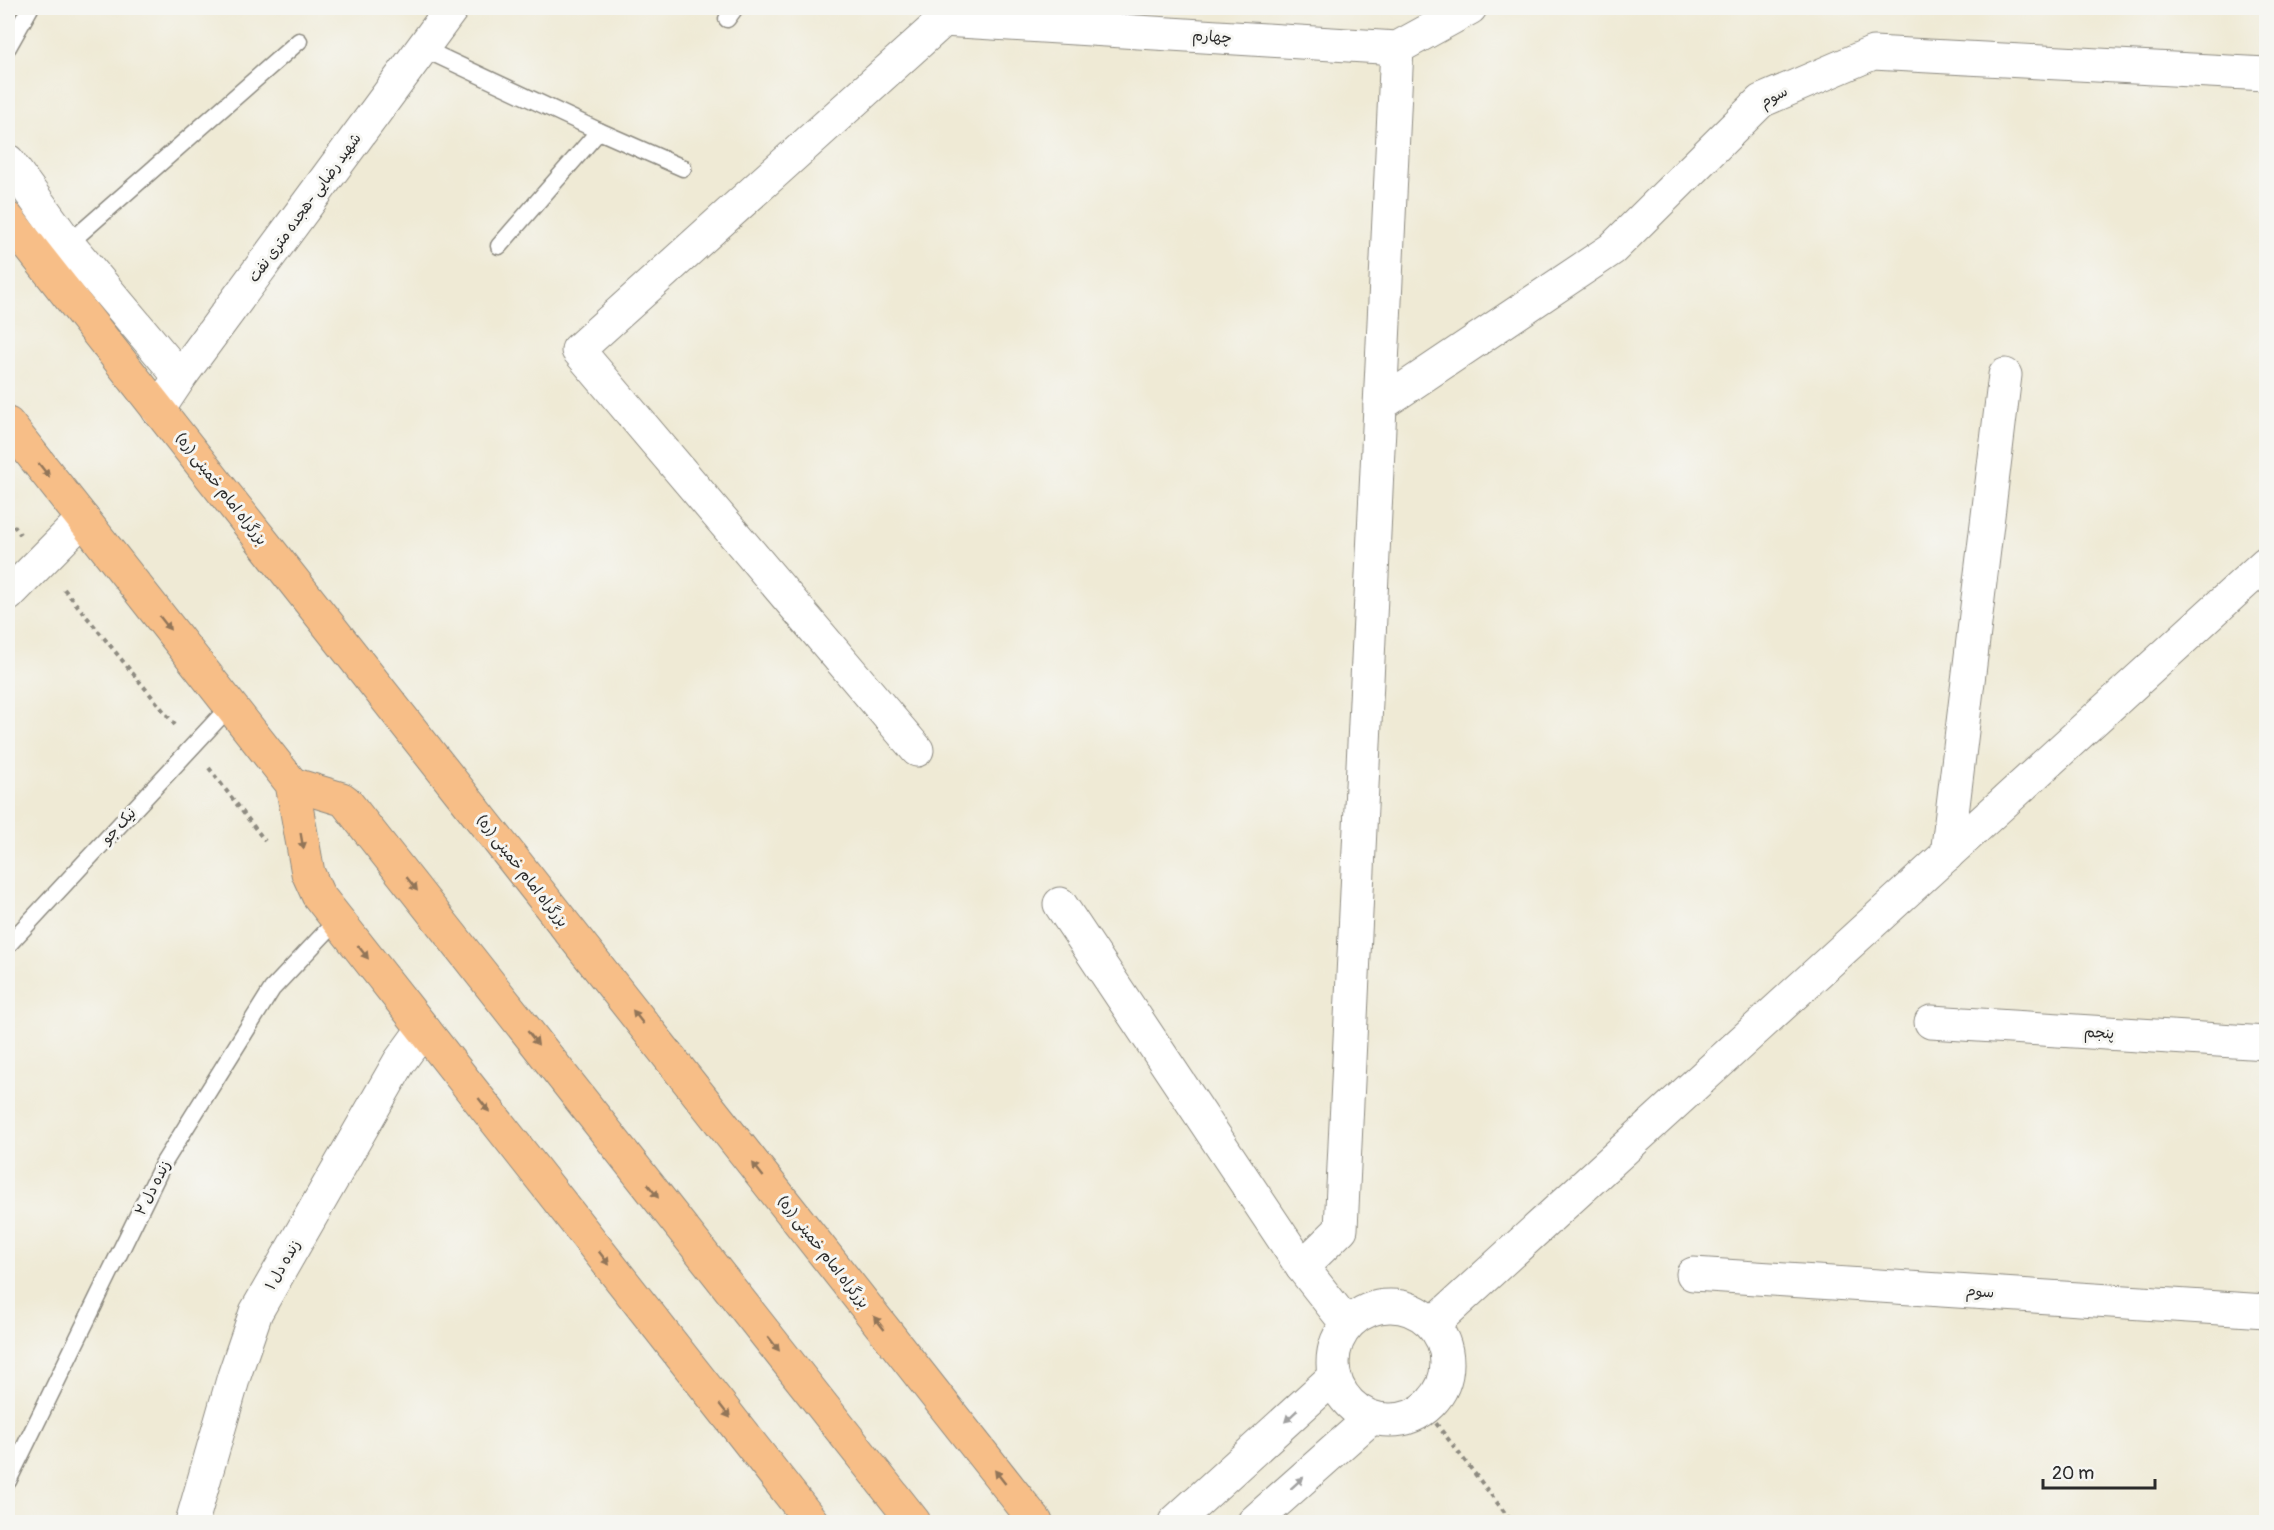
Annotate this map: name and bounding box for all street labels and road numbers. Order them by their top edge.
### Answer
street label: چهارم [1192,26,1232,49]
street label: سوم [1757,82,1792,114]
street label: شهید رضایی -هجده متری نفت [244,130,366,286]
street label: بزرگراه امام خمینی (ره) [170,429,271,550]
street label: نیک جو [97,804,140,849]
street label: بزرگراه امام خمینی (ره) [471,811,572,932]
street label: پنجم [2083,1022,2115,1046]
street label: زنده دل ۲ [131,1157,175,1219]
street label: بزرگراه امام خمینی (ره) [772,1192,873,1313]
street label: زنده دل ۱ [261,1237,305,1293]
street label: سوم [1965,1282,1995,1304]

